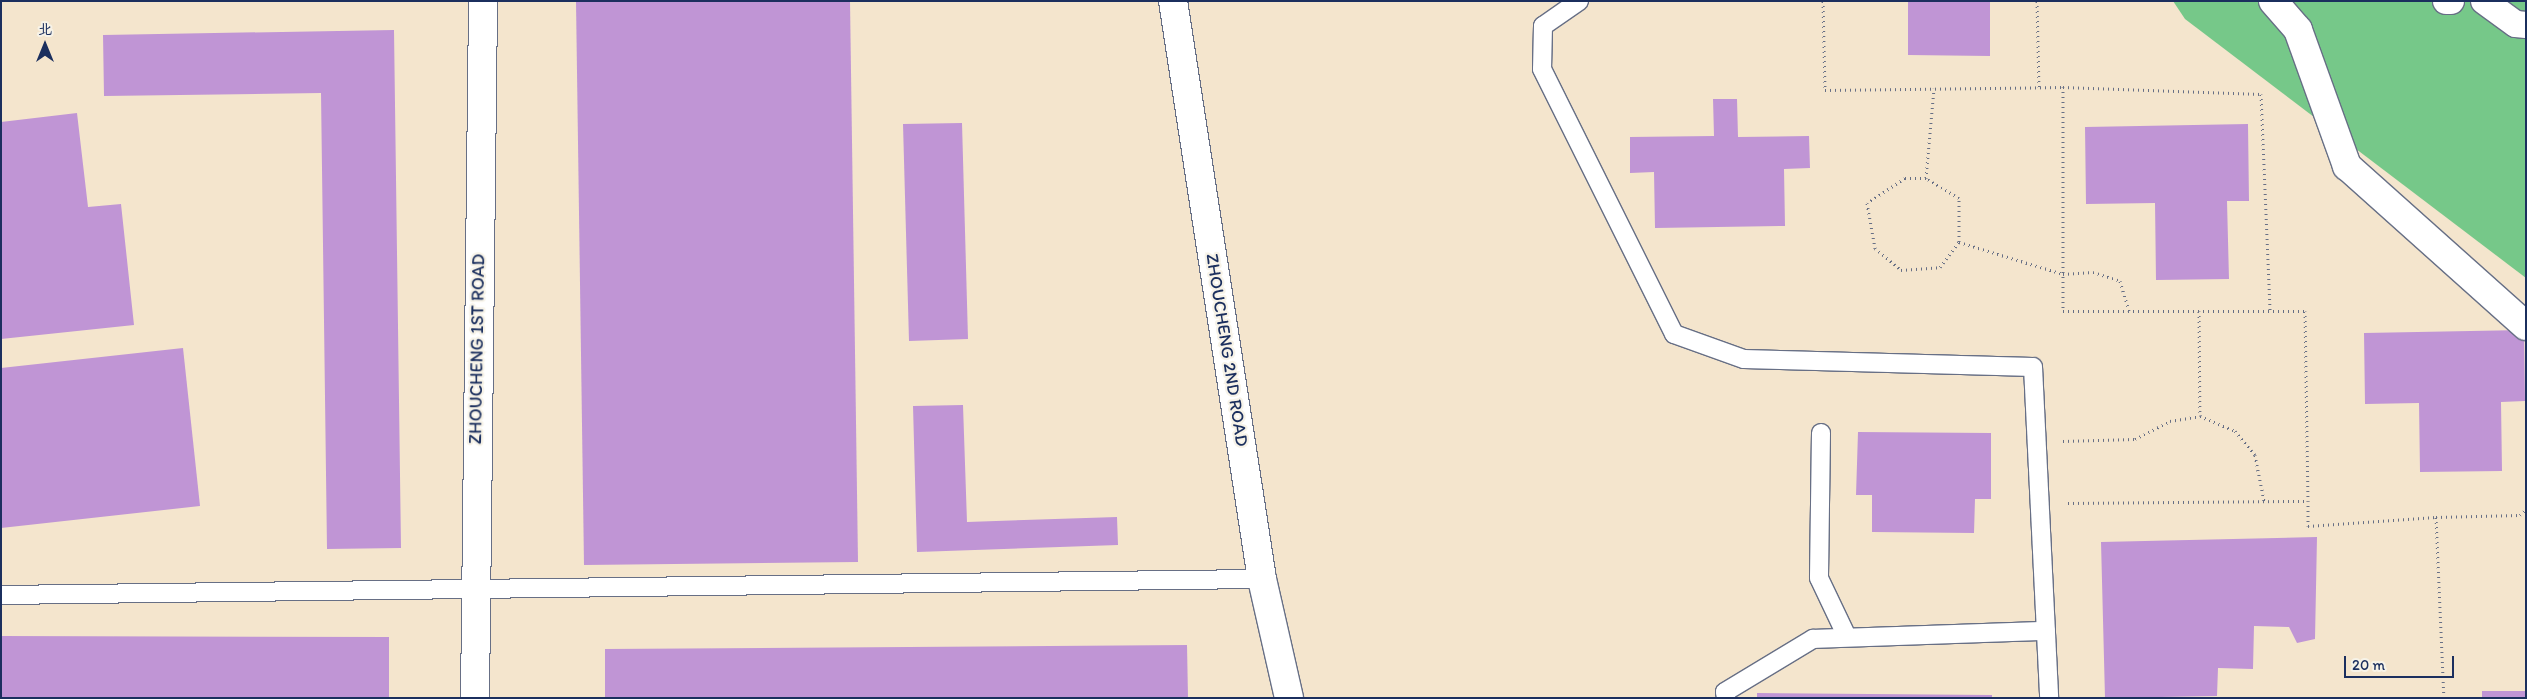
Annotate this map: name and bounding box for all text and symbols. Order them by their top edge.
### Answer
north arrow [20,20,70,70]
text: 北 [38,21,52,38]
street label: ZHOUCHENG 2ND ROAD [1201,252,1253,448]
street label: ZHOUCHENG 1ST ROAD [465,254,489,444]
scale bar [2347,646,2457,678]
text: 20 m [2352,656,2385,674]

